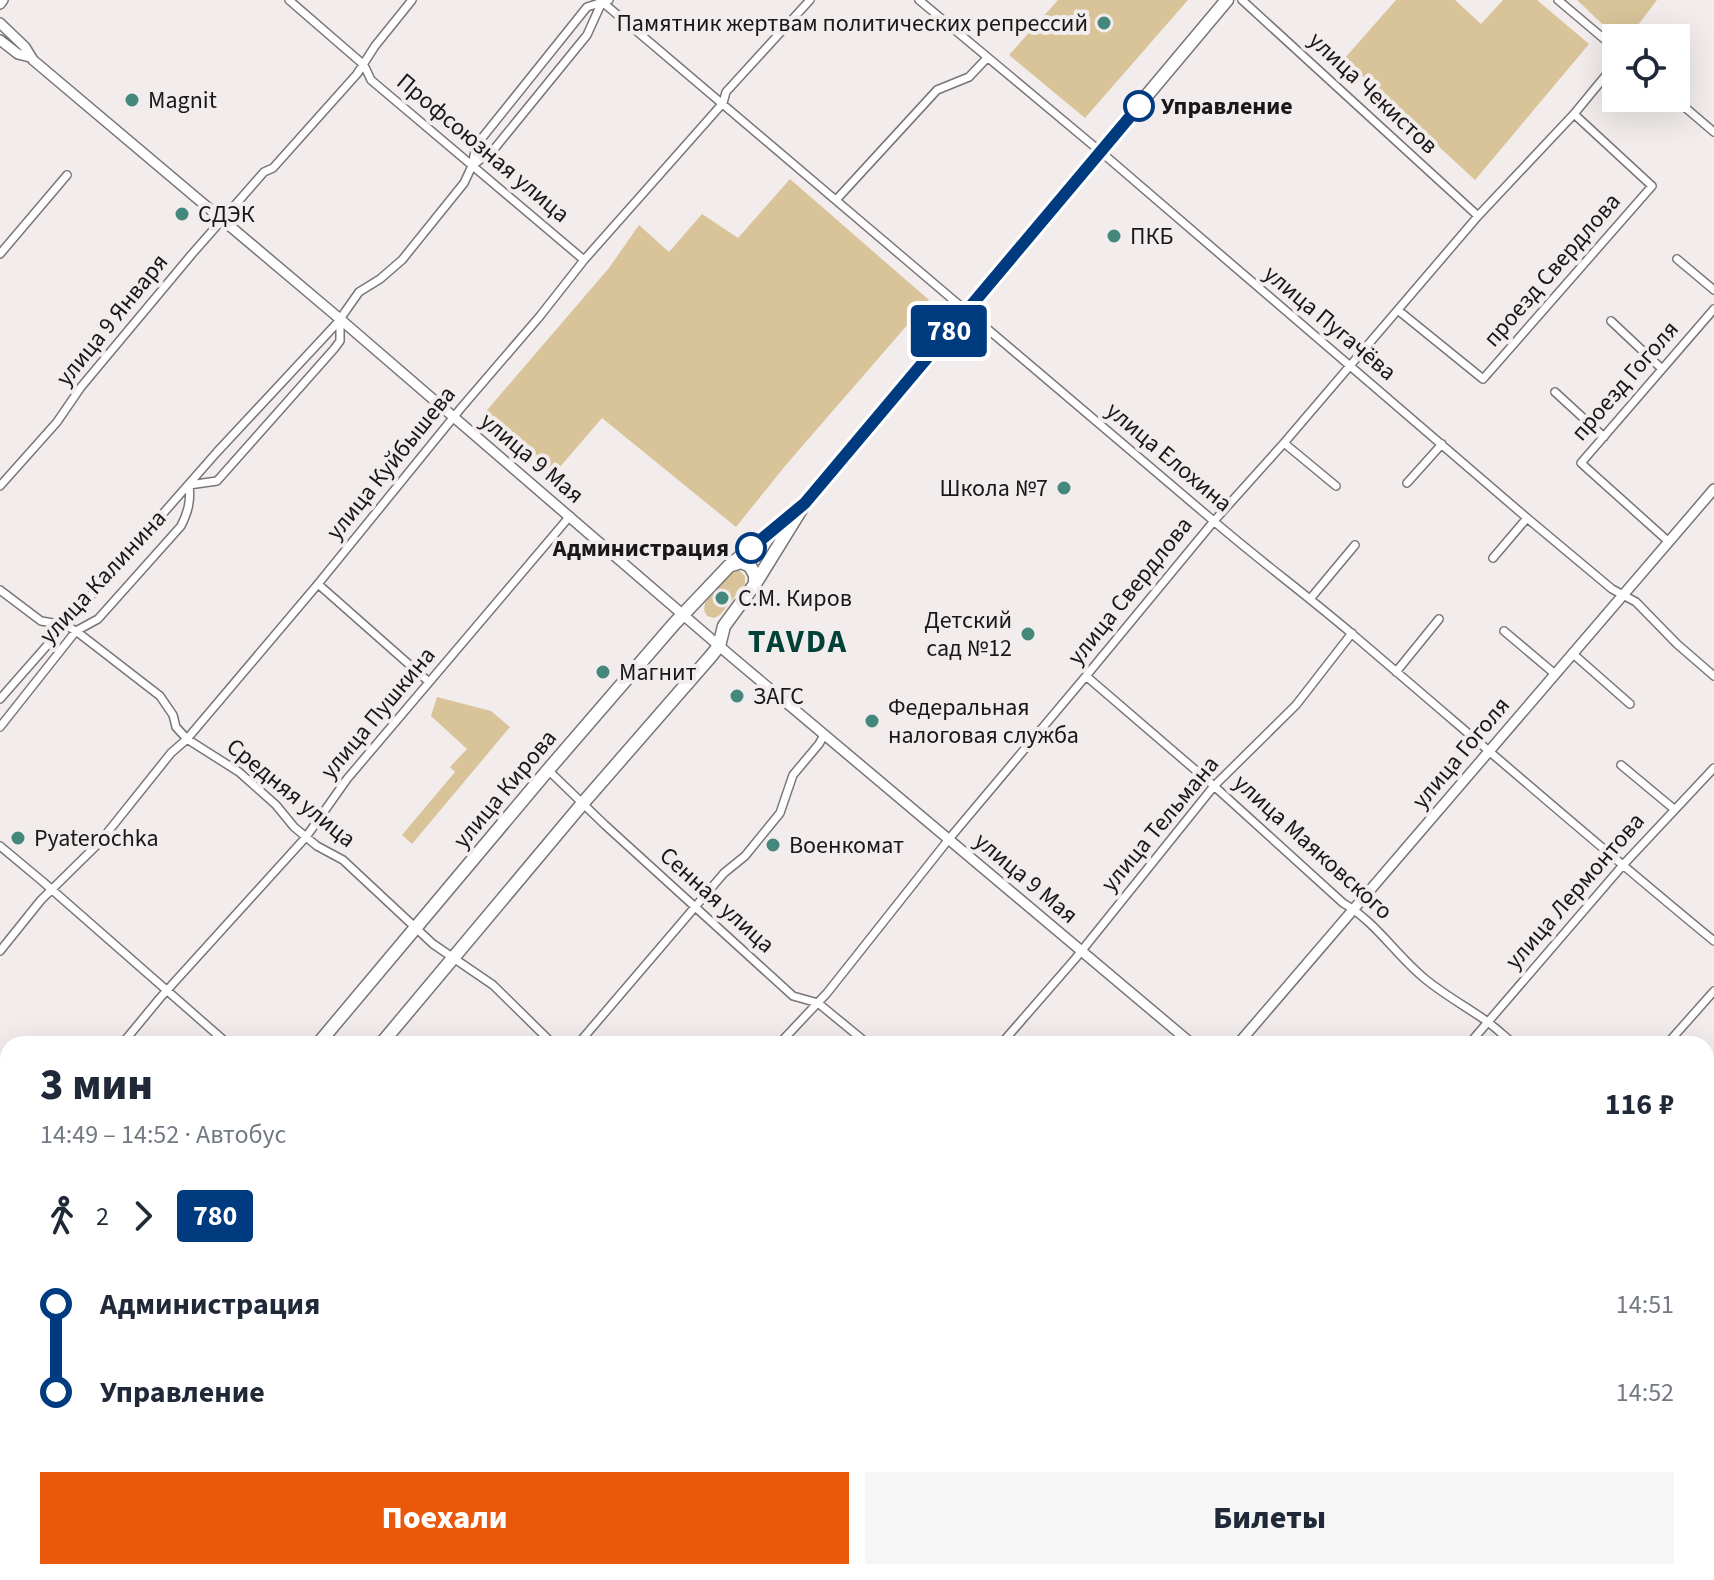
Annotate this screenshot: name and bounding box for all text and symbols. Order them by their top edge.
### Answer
place label: Памятник жертвам политических репрессий [616,6,1088,41]
marker: Памятник жертвам политических репрессий [1095,14,1113,32]
street label: улица Чекистов [1300,24,1446,162]
map controls [1602,24,1690,112]
button: locate [1602,24,1690,112]
street label: Профсоюзная улица [389,65,577,231]
place label: Magnit [148,83,217,118]
place label: Управление [1161,89,1293,124]
marker: Magnit [123,91,141,109]
marker: Управление [1124,91,1154,121]
street label: проезд Свердлова [1475,185,1629,355]
place label: СДЭК [198,197,255,232]
marker: СДЭК [173,205,191,223]
place label: ПКБ [1130,219,1173,254]
marker: ПКБ [1105,227,1123,245]
street label: улица 9 Января [47,246,177,394]
street label: улица Пугачёва [1256,257,1404,389]
line badge: 780 [903,305,995,357]
text: 780 [927,311,971,351]
street label: проезд Гоголя [1563,313,1687,449]
street label: улица Куйбышева [318,378,464,548]
street label: улица Елохина [1098,394,1240,520]
street label: улица 9 Мая [472,404,592,512]
place label: Школа №7 [939,471,1048,506]
marker: Школа №7 [1055,479,1073,497]
street label: улица Калинина [31,502,175,652]
street label: улица Свердлова [1059,509,1201,673]
place label: Администрация [552,531,729,566]
marker: Администрация [736,533,766,563]
place label: С.М. Киров [738,581,852,616]
marker: С.М. Киров [713,589,731,607]
place label: Детский сад №12 [924,603,1012,666]
district label: TAVDA [748,619,848,665]
marker: Детский сад №12 [1019,625,1037,643]
street label: улица Пушкина [312,639,444,787]
place label: Магнит [619,655,697,690]
marker: Магнит [594,663,612,681]
place label: ЗАГС [753,679,804,714]
marker: ЗАГС [728,687,746,705]
street label: улица Гоголя [1404,689,1518,817]
place label: Федеральная налоговая служба [888,690,1079,753]
marker: Федеральная налоговая служба [863,712,881,730]
street label: улица Кирова [445,722,565,856]
street label: Средняя улица [219,730,363,856]
street label: улица Тельмана [1093,748,1227,900]
street label: улица Маяковского [1226,766,1400,928]
street label: улица Лермонтова [1497,805,1653,977]
place label: Pyaterochka [34,821,159,856]
street label: улица 9 Мая [966,824,1086,932]
place label: Военкомат [789,828,904,863]
marker: Pyaterochka [9,829,27,847]
marker: Военкомат [764,836,782,854]
street label: Сенная улица [651,839,783,961]
text: 3 мин [40,1054,153,1117]
text: 116 ₽ [1605,1083,1674,1126]
text: 14:49 – 14:52 · Автобус [40,1116,286,1153]
icon: walk [40,1194,84,1238]
icon: forward [121,1194,165,1238]
text: 780 [193,1196,237,1236]
text: 2 [96,1198,109,1235]
text: Администрация [100,1283,320,1326]
text: 14:51 [1616,1286,1674,1323]
text: Управление [100,1371,265,1414]
text: 14:52 [1616,1374,1674,1411]
button: Поехали [40,1472,849,1564]
button: Билеты [865,1472,1674,1564]

